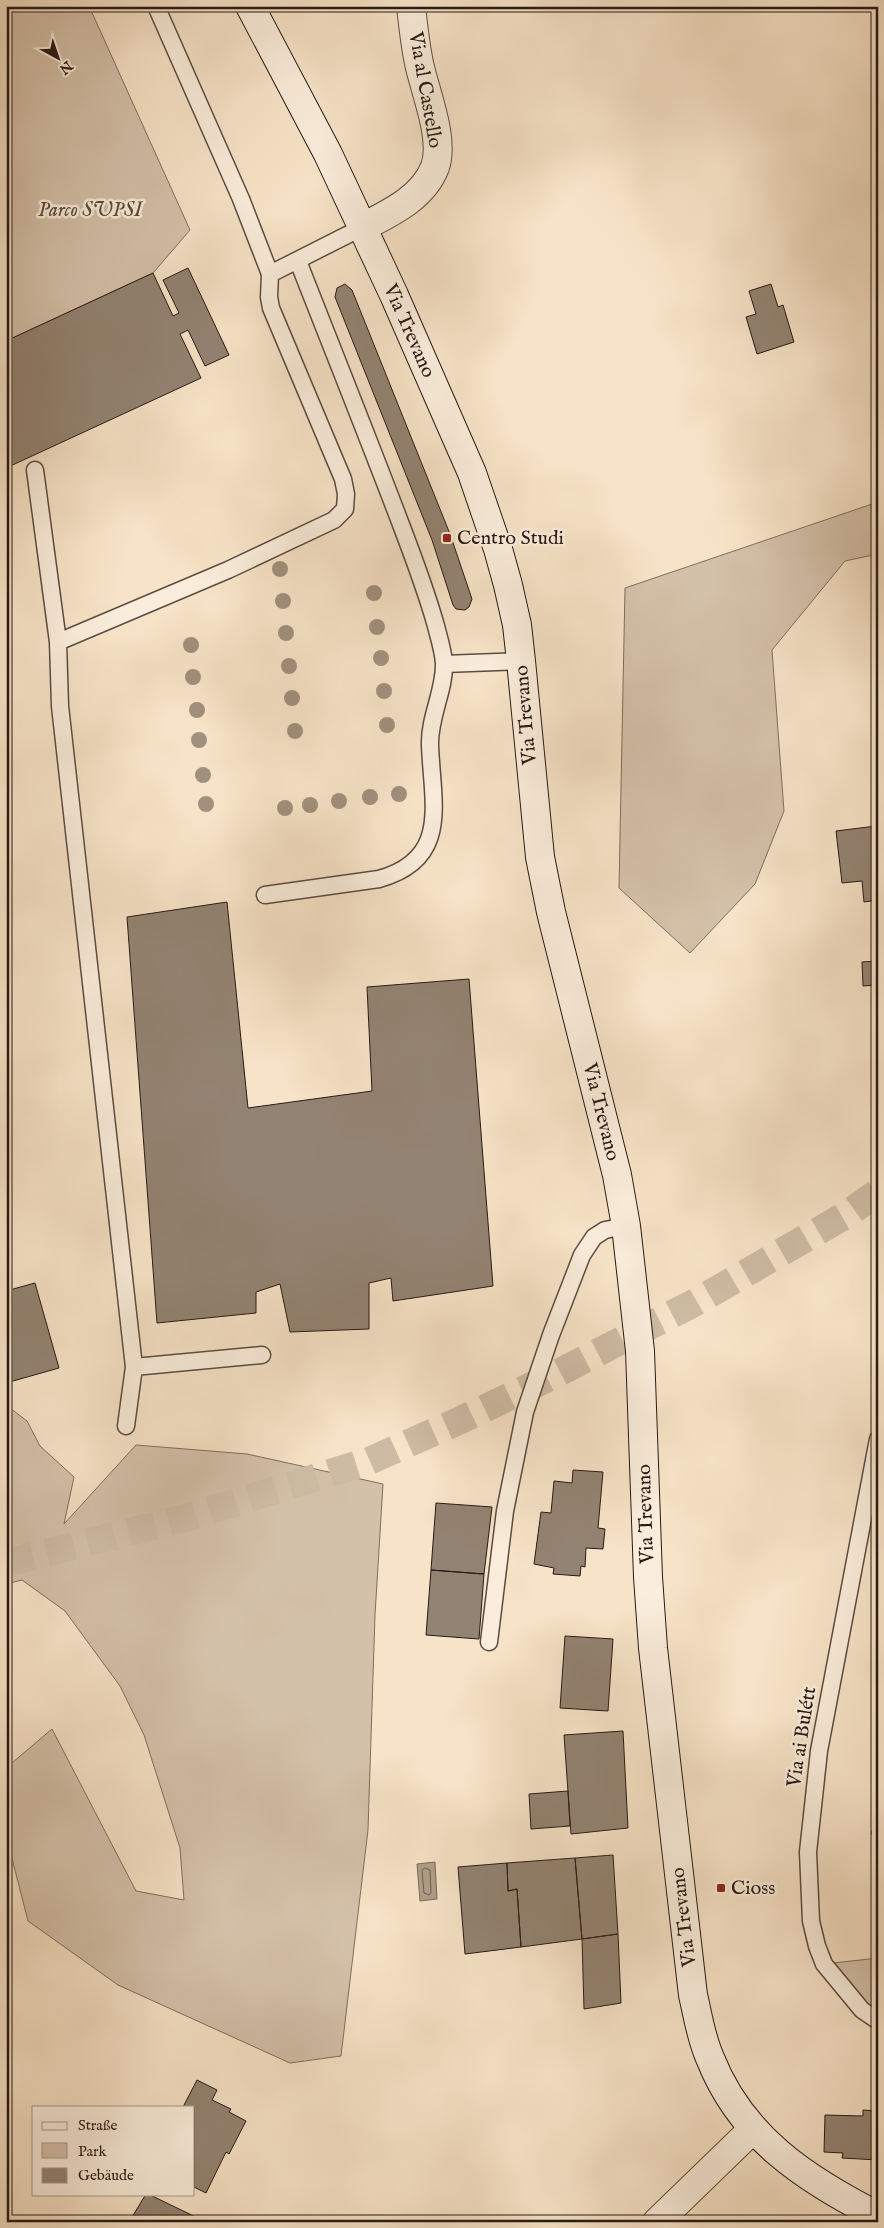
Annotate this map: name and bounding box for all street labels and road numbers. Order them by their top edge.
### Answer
street label: Via al Castello [402,29,448,150]
street label: Via Trevano [377,279,441,382]
street label: Via Trevano [509,664,543,767]
street label: Via Trevano [577,1060,625,1164]
street label: Via Trevano [632,1463,660,1565]
street label: Via ai Bulétt [782,1685,822,1790]
street label: Via Trevano [665,1866,703,1969]

